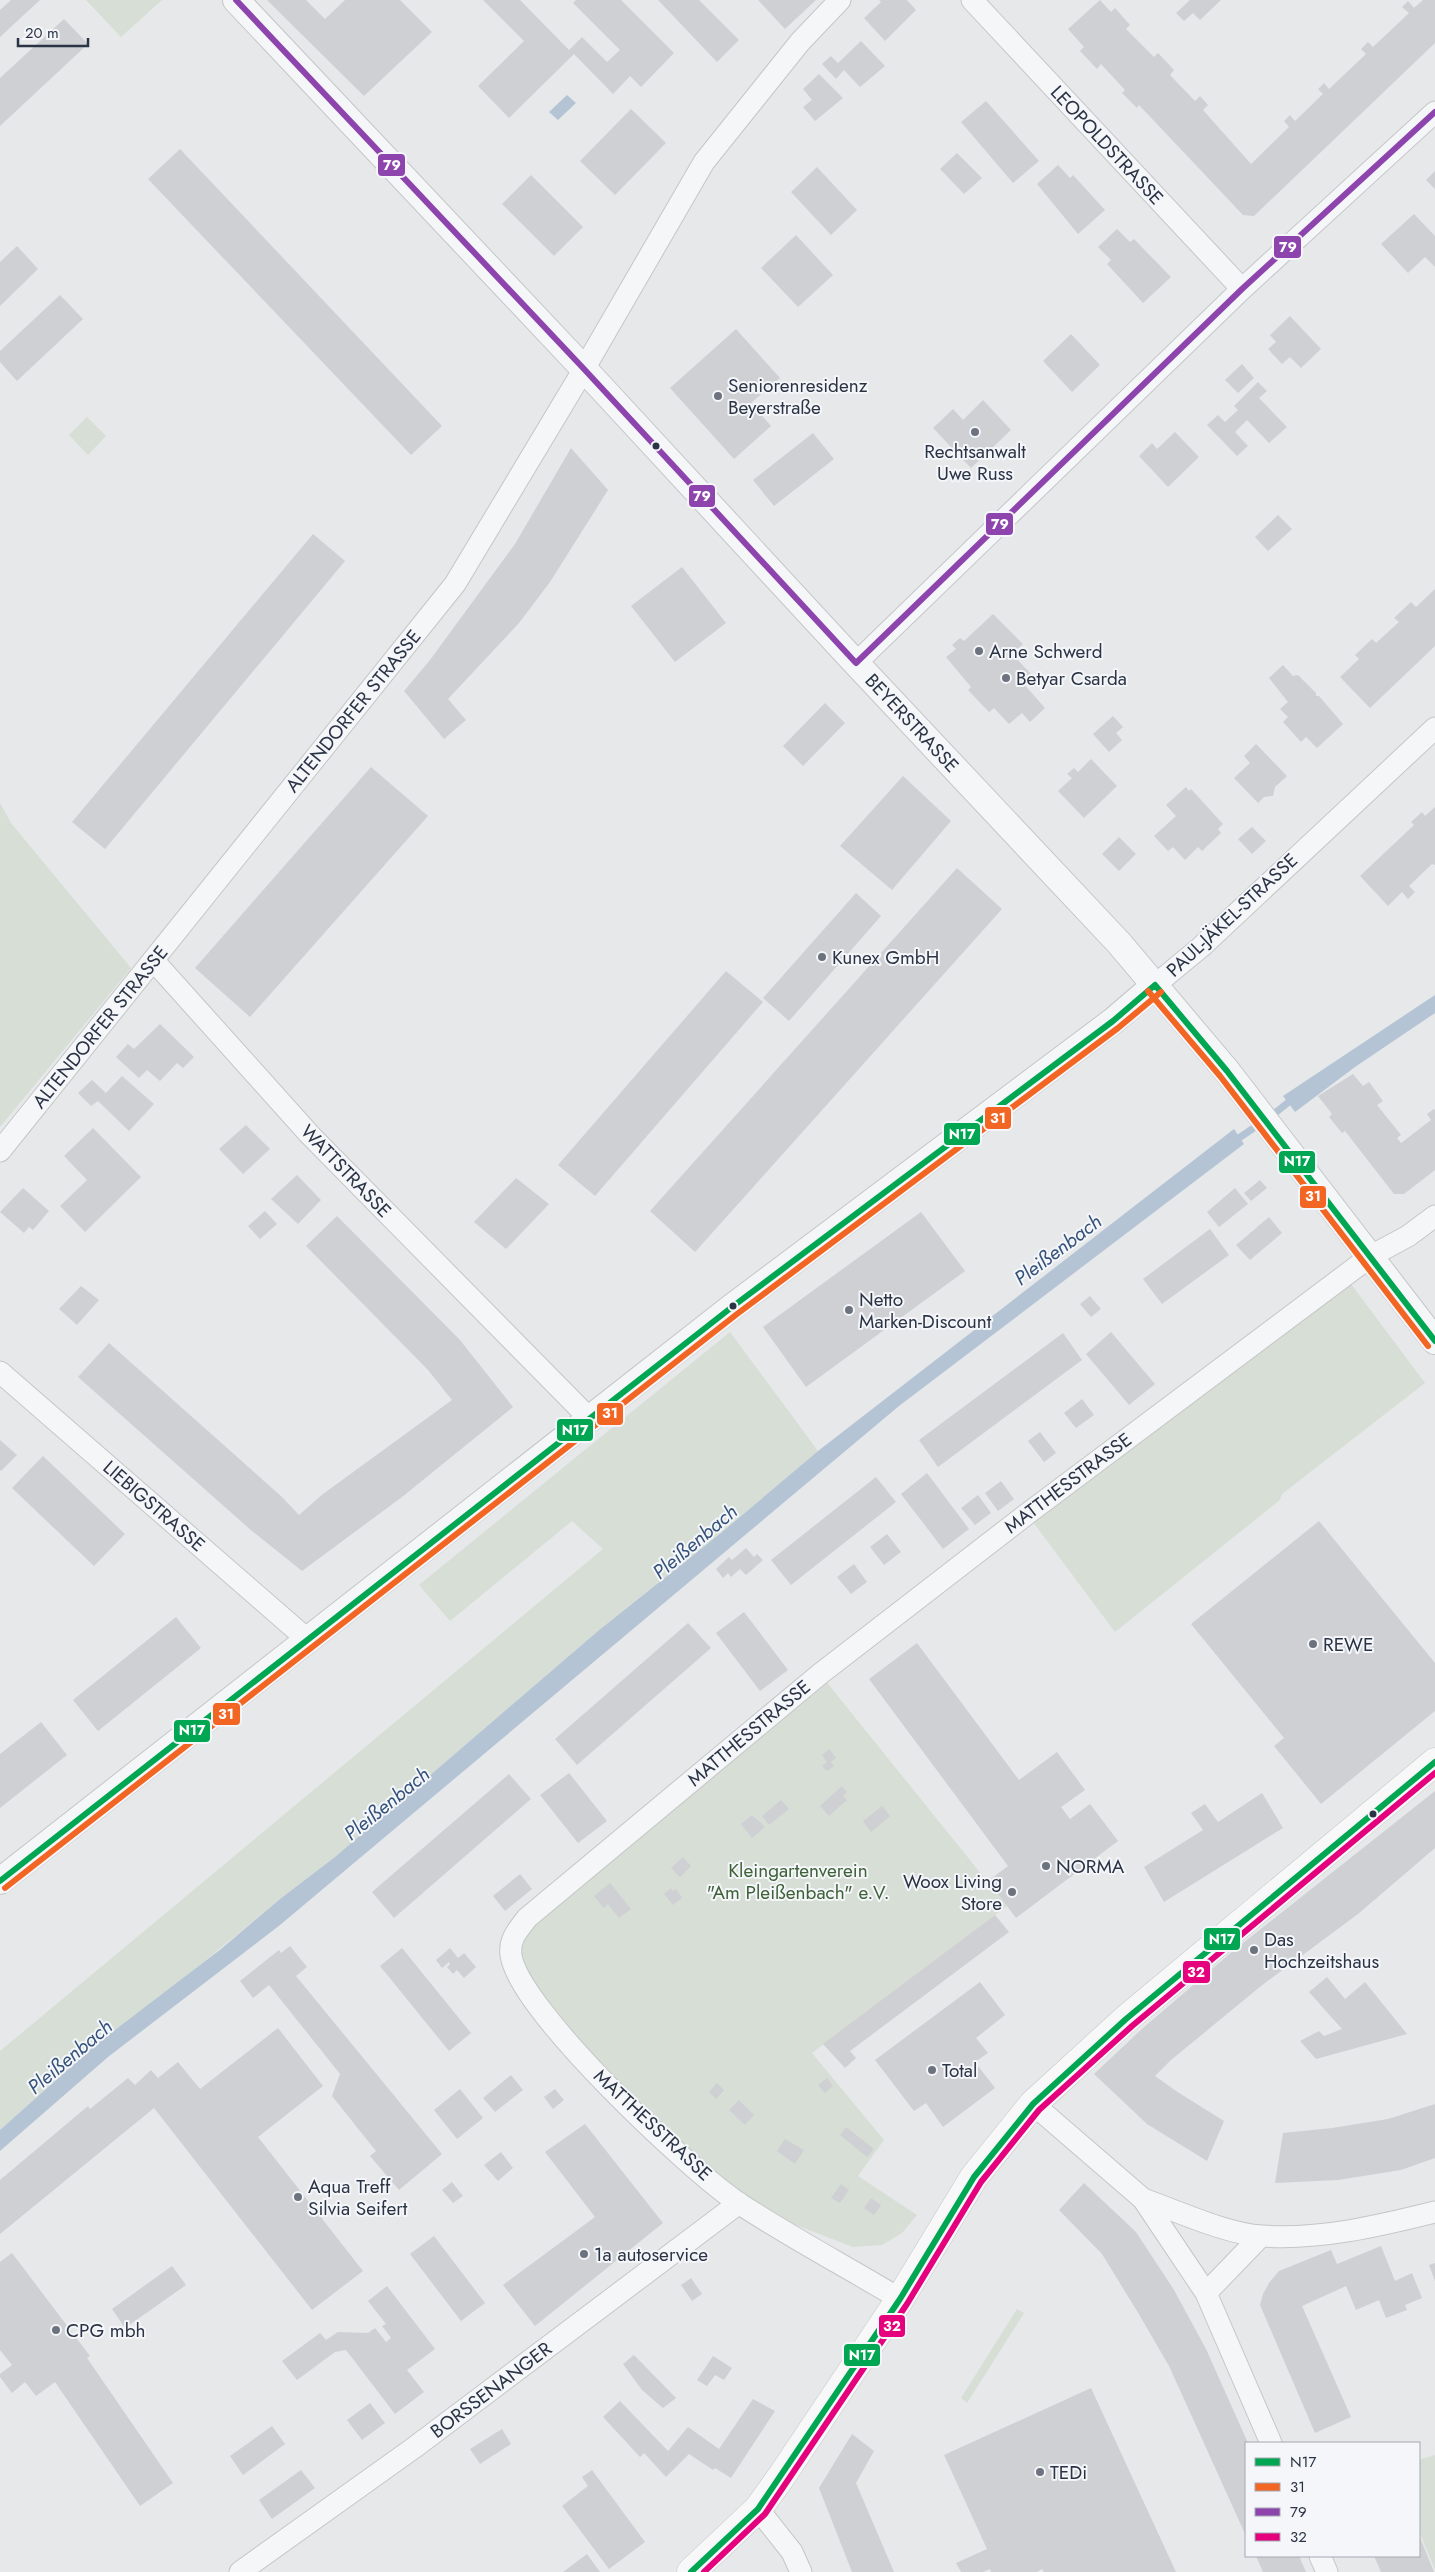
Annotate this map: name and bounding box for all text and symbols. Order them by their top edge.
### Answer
scale bar [18,15,88,47]
text: 20 m [25,22,59,44]
street label: LEOPOLDSTRASSE [1044,79,1170,211]
line badge: 79 [377,153,406,177]
text: 79 [383,155,401,175]
line badge: 79 [1273,235,1302,259]
text: 79 [1279,237,1297,257]
place label: Seniorenresidenz Beyerstraße [728,372,868,421]
marker: Seniorenresidenz Beyerstraße [712,390,724,402]
marker: Rechtsanwalt Uwe Russ [969,426,981,438]
place label: Rechtsanwalt Uwe Russ [924,438,1026,487]
unlabelled marker [651,441,661,451]
line badge: 79 [688,484,716,508]
text: 79 [693,486,711,506]
line badge: 79 [985,512,1014,536]
text: 79 [991,514,1009,534]
street label: ALTENDORFER STRASSE [279,624,427,798]
place label: Arne Schwerd [989,638,1103,665]
marker: Arne Schwerd [973,645,985,657]
place label: Betyar Csarda [1016,665,1127,692]
street label: BEYERSTRASSE [859,668,965,778]
marker: Betyar Csarda [1000,672,1012,684]
street label: PAUL-JÄKEL-STRASSE [1160,847,1304,983]
street label: ALTENDORFER STRASSE [26,940,174,1114]
place label: Kunex GmbH [832,944,939,971]
marker: Kunex GmbH [816,951,828,963]
line badge: 31 [984,1106,1012,1130]
text: 31 [990,1108,1006,1128]
street label: WATTSTRASSE [295,1118,397,1224]
line badge: N17 [943,1122,981,1146]
text: N17 [949,1124,976,1144]
line badge: N17 [1278,1150,1316,1174]
text: N17 [1284,1151,1311,1171]
line badge: 31 [1299,1185,1327,1209]
text: 31 [1305,1186,1321,1206]
water label: Pleißenbach [1008,1207,1108,1293]
place label: Netto Marken-Discount [859,1286,992,1335]
unlabelled marker [728,1301,738,1311]
marker: Netto Marken-Discount [843,1304,855,1316]
line badge: 31 [596,1402,624,1426]
text: 31 [602,1403,618,1423]
line badge: N17 [556,1418,594,1442]
text: N17 [562,1420,589,1440]
street label: MATTHESSTRASSE [999,1426,1137,1540]
street label: LIEBIGSTRASSE [97,1454,211,1558]
water label: Pleißenbach [646,1498,744,1586]
place label: REWE [1323,1631,1373,1658]
marker: REWE [1307,1638,1319,1650]
street label: MATTHESSTRASSE [682,1673,816,1793]
line badge: 31 [212,1702,241,1726]
text: 31 [218,1704,234,1724]
line badge: N17 [173,1719,211,1743]
text: N17 [179,1720,206,1740]
water label: Pleißenbach [338,1760,436,1848]
unlabelled marker [1368,1809,1378,1819]
place label: NORMA [1056,1853,1125,1880]
park label: Kleingartenverein "Am Pleißenbach" e.V. [707,1857,889,1906]
marker: NORMA [1040,1860,1052,1872]
place label: Woox Living Store [903,1868,1002,1917]
marker: Woox Living Store [1006,1886,1018,1898]
place label: Das Hochzeitshaus [1264,1926,1380,1975]
line badge: N17 [1203,1927,1241,1951]
text: N17 [1209,1929,1236,1949]
marker: Das Hochzeitshaus [1248,1944,1260,1956]
line badge: 32 [1182,1960,1211,1984]
text: 32 [1187,1962,1205,1982]
water label: Pleißenbach [21,2013,119,2101]
place label: Total [942,2057,977,2084]
street label: MATTHESSTRASSE [588,2063,718,2187]
marker: Total [926,2064,938,2076]
place label: Aqua Treff Silvia Seifert [308,2173,408,2222]
marker: Aqua Treff Silvia Seifert [292,2191,304,2203]
place label: 1a autoservice [594,2241,708,2268]
marker: 1a autoservice [578,2248,590,2260]
line badge: 32 [878,2314,906,2338]
text: 32 [883,2316,901,2336]
place label: CPG mbh [66,2317,145,2344]
marker: CPG mbh [50,2324,62,2336]
street label: BORSSENANGER [425,2335,557,2445]
line badge: N17 [843,2343,881,2367]
text: N17 [849,2345,876,2365]
legend [1245,2442,1420,2557]
text: N17 [1290,2451,1316,2473]
place label: TEDi [1050,2459,1087,2486]
marker: TEDi [1034,2466,1046,2478]
text: 31 [1290,2476,1305,2498]
text: 79 [1290,2501,1307,2523]
text: 32 [1290,2526,1307,2548]

